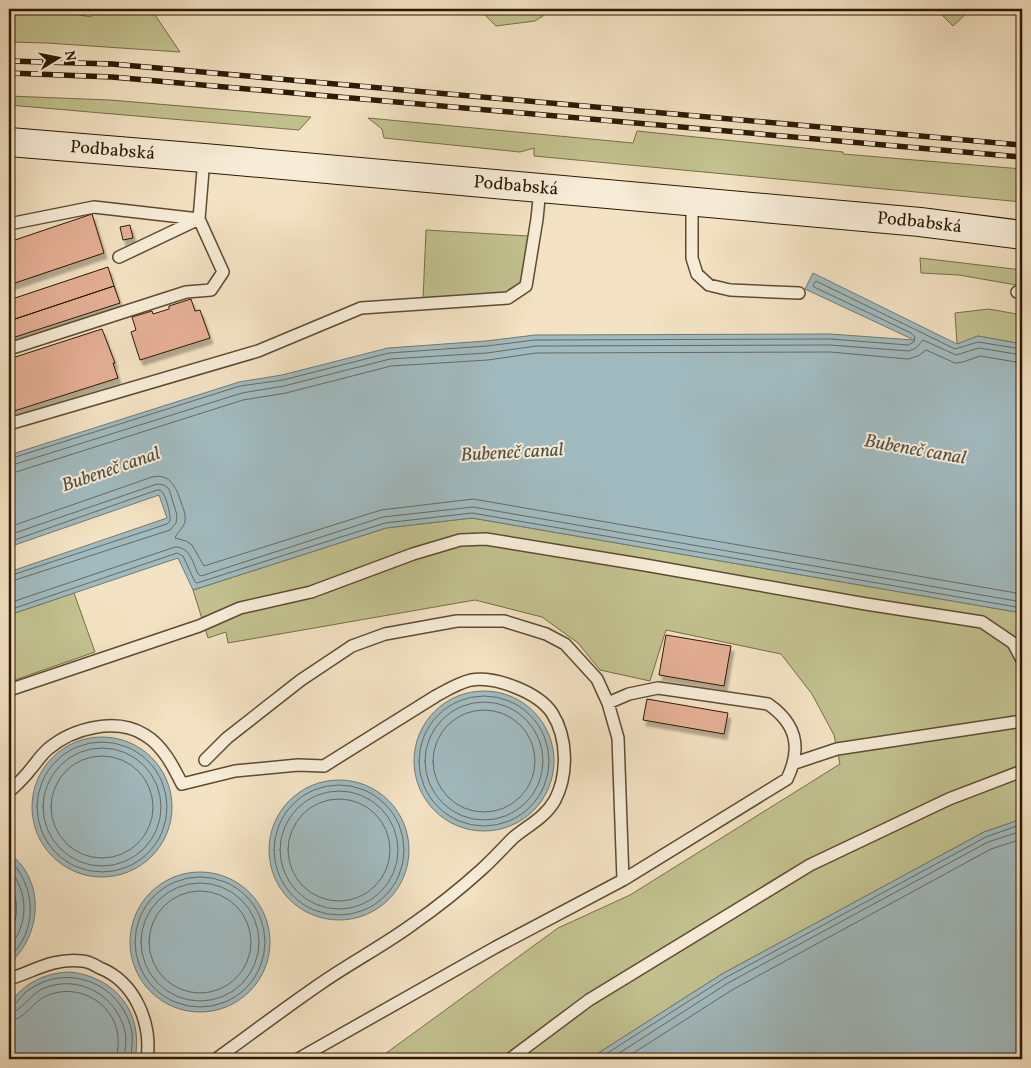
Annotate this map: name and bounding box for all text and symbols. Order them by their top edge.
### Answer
north arrow [32,32,82,82]
text: N [59,49,80,63]
street label: Podbabská [69,135,156,166]
street label: Podbabská [473,170,560,202]
street label: Podbabská [876,206,963,240]
water label: Bubeneč canal [862,428,968,472]
water label: Bubeneč canal [460,437,564,469]
water label: Bubeneč canal [58,441,164,499]

